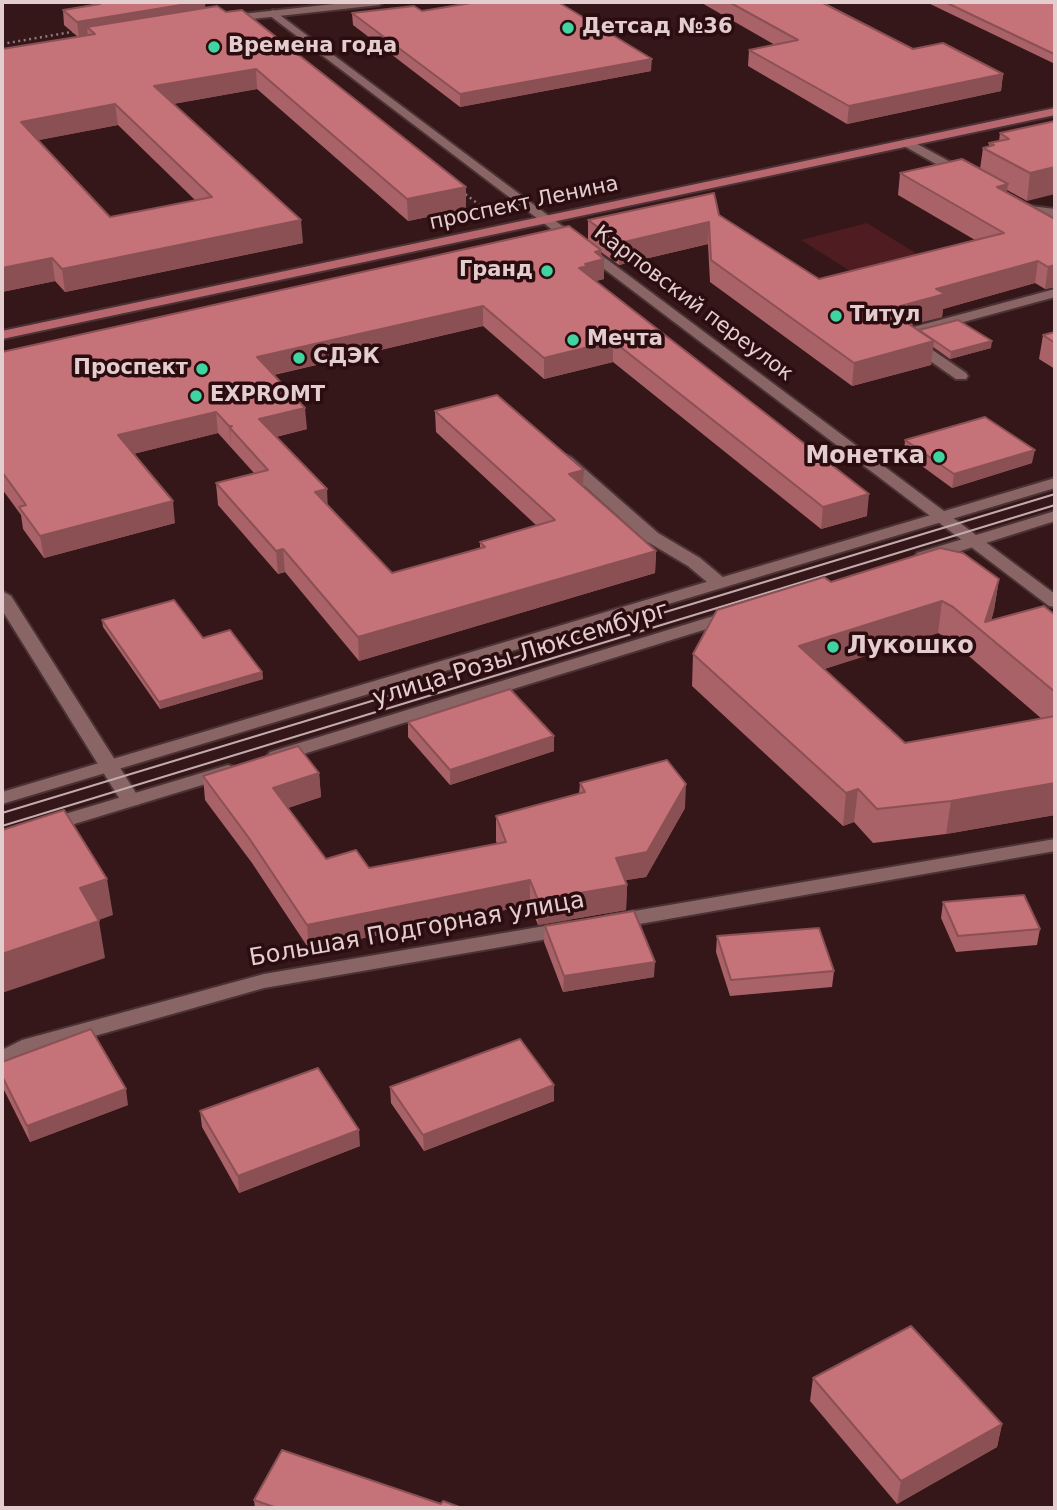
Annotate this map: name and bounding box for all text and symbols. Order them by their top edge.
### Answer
place label: Детсад №36 [582,15,732,41]
marker: Детсад №36 [560,20,576,36]
place label: Времена года [228,34,397,60]
marker: Времена года [206,39,222,55]
street label: проспект Ленина [427,172,621,236]
street label: Карповский переулок [589,221,797,387]
place label: Гранд [459,258,533,284]
marker: Гранд [539,263,555,279]
place label: Титул [850,303,920,329]
marker: Титул [828,308,844,324]
place label: Мечта [587,327,663,353]
marker: Мечта [565,332,581,348]
place label: СДЭК [313,345,380,371]
marker: СДЭК [291,350,307,366]
place label: Проспект [73,356,188,382]
marker: Проспект [194,361,210,377]
place label: EXPROMT [210,383,325,409]
marker: EXPROMT [188,388,204,404]
place label: Монетка [805,443,925,471]
marker: Монетка [931,449,947,465]
street label: улица Розы Люксембург [370,596,672,714]
place label: Лукошко [847,633,974,661]
marker: Лукошко [825,639,841,655]
street label: Большая Подгорная улица [247,886,587,974]

